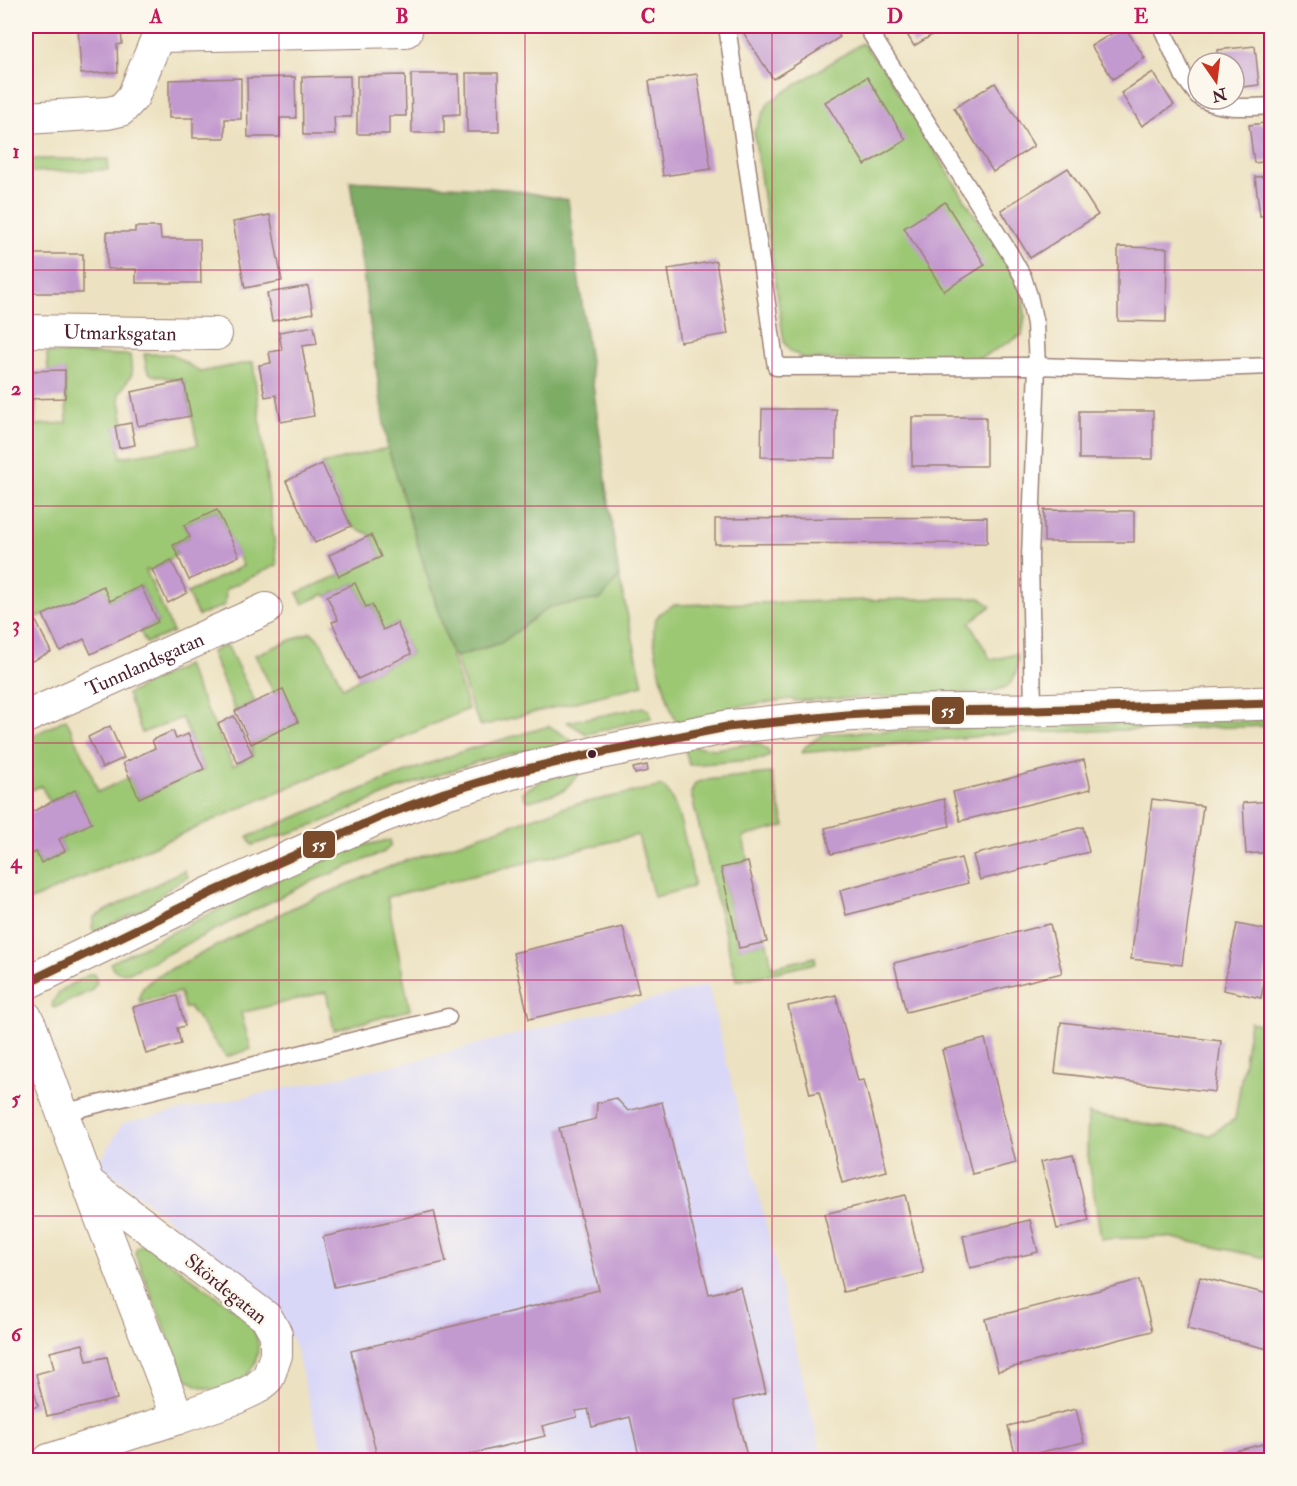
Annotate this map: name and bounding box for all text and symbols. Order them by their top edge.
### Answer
text: A [149,4,163,29]
text: B [395,4,409,29]
text: C [641,4,655,29]
text: D [887,4,903,29]
text: E [1134,4,1149,29]
north arrow [1186,51,1246,111]
text: N [1209,83,1230,106]
text: 1 [12,139,20,164]
street label: Utmarksgatan [63,319,177,346]
text: 2 [11,376,21,401]
text: 3 [12,612,20,637]
street label: Tunnlandsgatan [81,626,208,701]
line badge: 55 [931,696,965,725]
text: 55 [941,701,956,721]
unlabelled marker [586,748,598,760]
line badge: 55 [302,830,336,859]
text: 55 [312,835,327,855]
text: 4 [10,849,23,874]
text: 5 [12,1086,22,1111]
street label: Skördegatan [180,1248,272,1330]
text: 6 [11,1322,23,1347]

